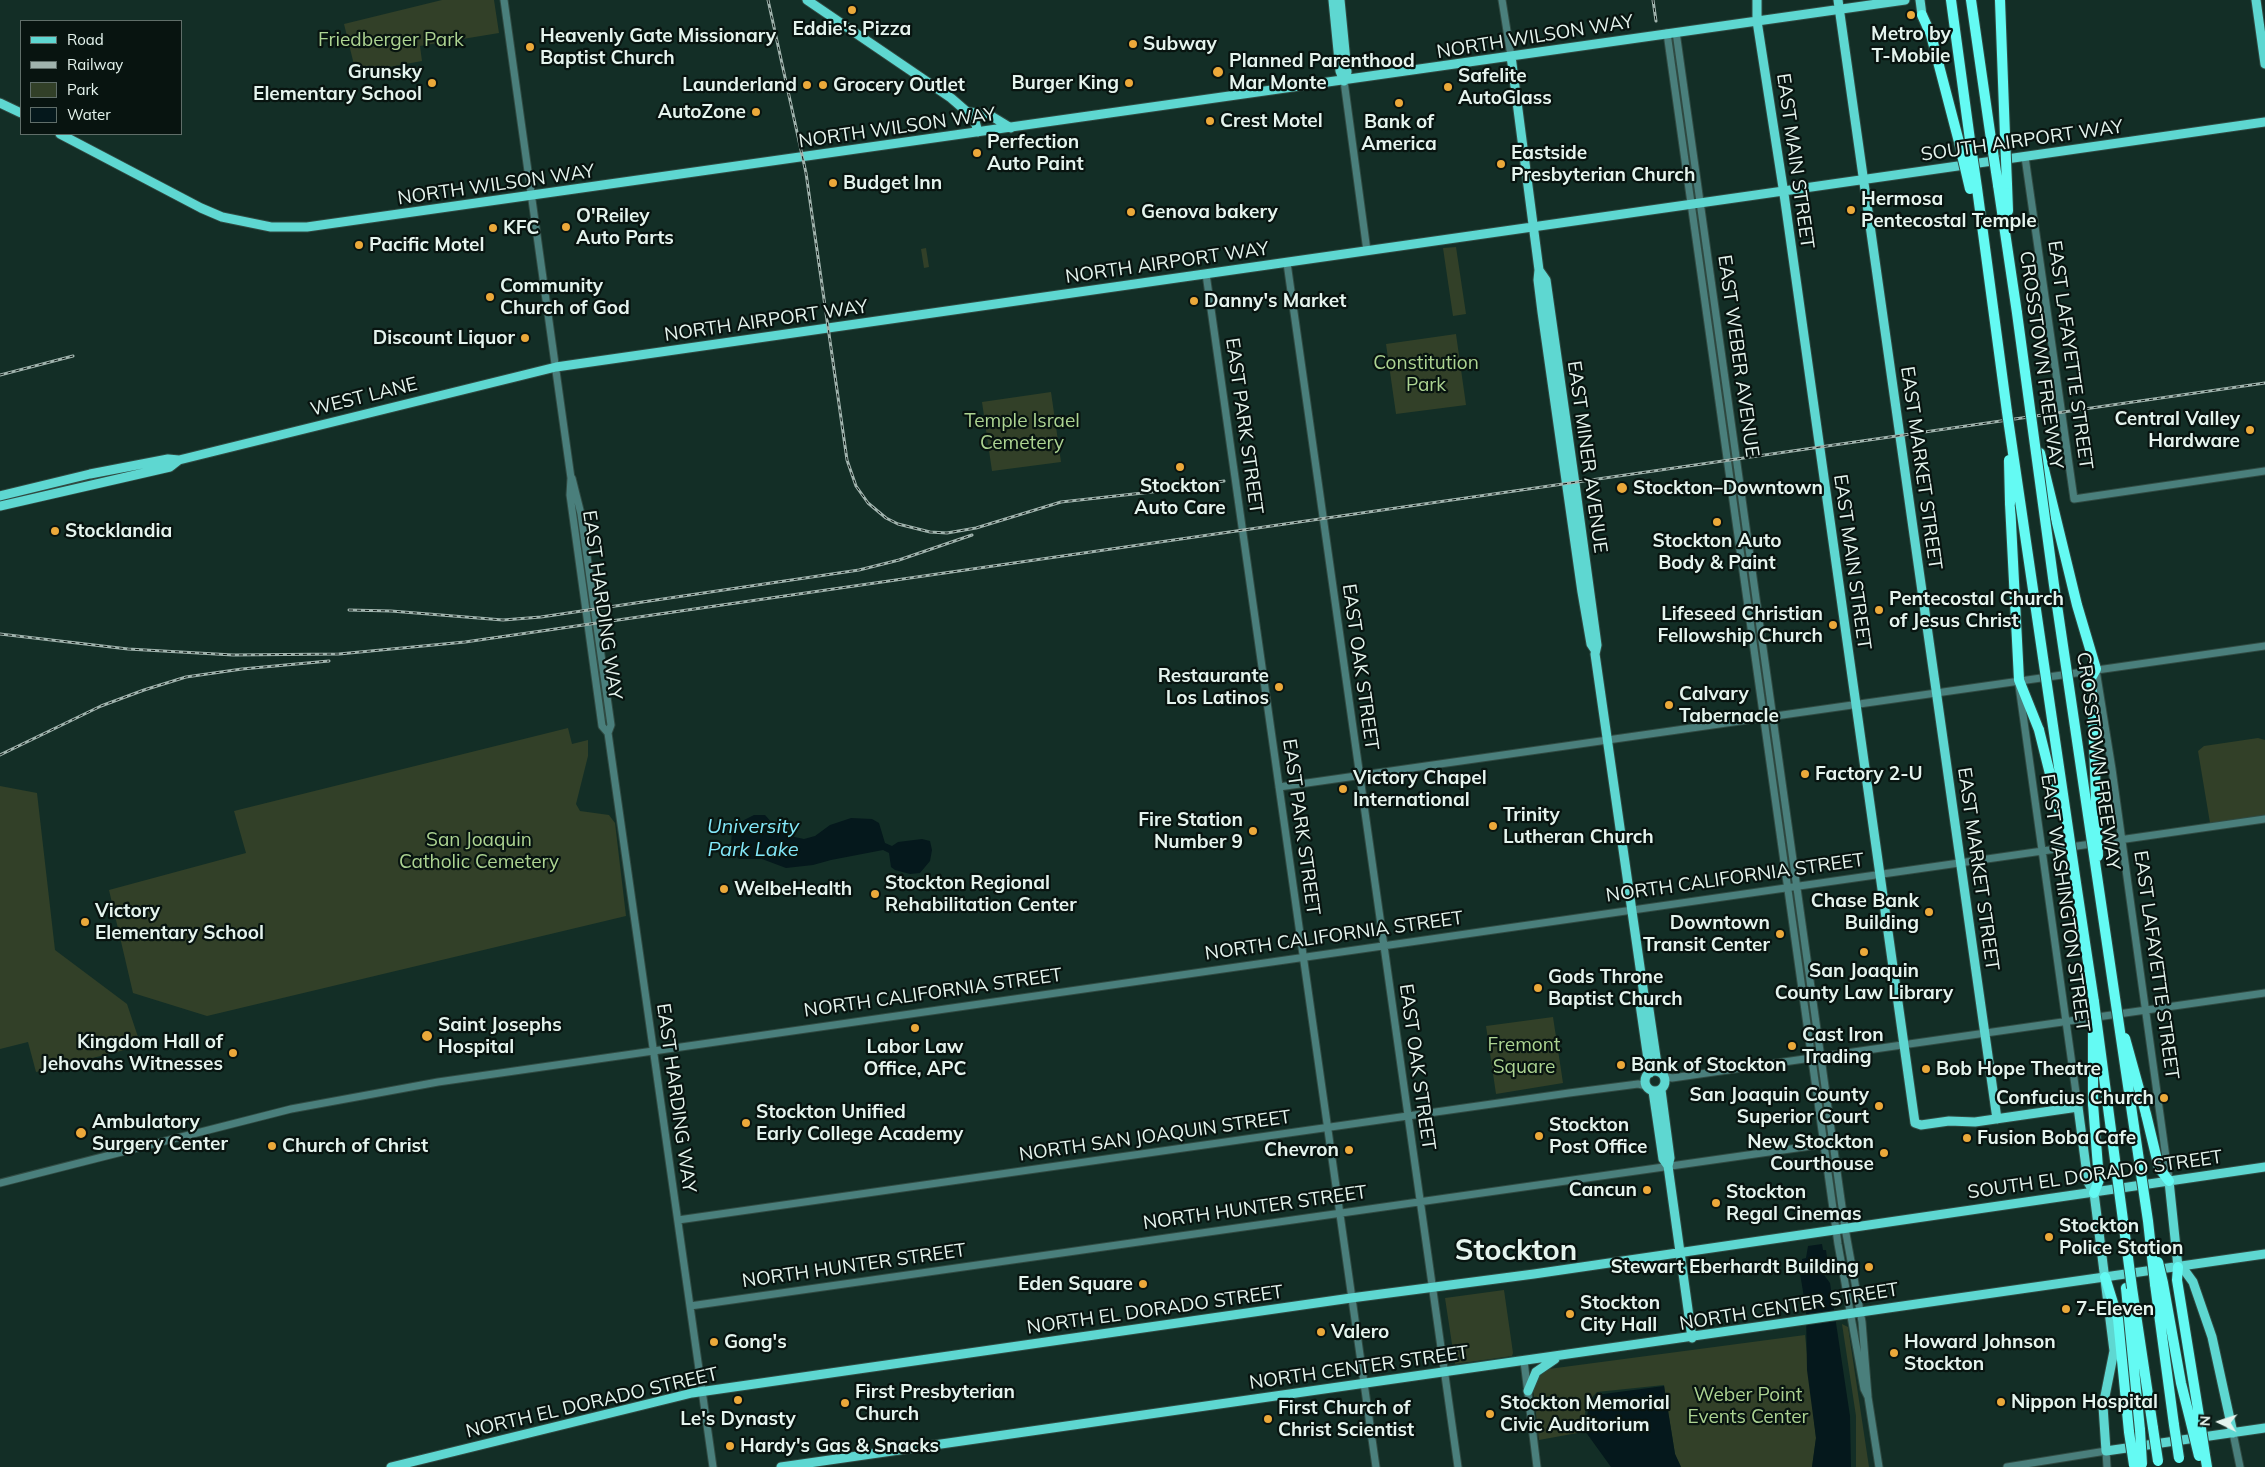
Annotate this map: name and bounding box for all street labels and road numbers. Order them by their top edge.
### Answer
street label: NORTH WILSON WAY [1435,10,1635,64]
street label: EAST MAIN STREET [1771,72,1819,250]
street label: NORTH WILSON WAY [797,103,997,153]
street label: SOUTH AIRPORT WAY [1919,116,2125,166]
street label: NORTH WILSON WAY [396,160,596,210]
street label: NORTH AIRPORT WAY [1064,237,1270,289]
street label: EAST LAFAYETTE STREET [2043,239,2097,471]
street label: CROSSTOWN FREEWAY [2014,250,2068,470]
street label: EAST WEBER AVENUE [1713,253,1763,459]
street label: NORTH AIRPORT WAY [663,295,869,347]
street label: EAST PARK STREET [1220,336,1268,516]
street label: EAST MINER AVENUE [1562,359,1612,555]
street label: EAST MARKET STREET [1895,365,1947,571]
street label: WEST LANE [308,373,420,421]
street label: EAST MAIN STREET [1828,473,1876,651]
street label: EAST HARDING WAY [577,509,627,701]
street label: EAST OAK STREET [1337,582,1383,752]
street label: CROSSTOWN FREEWAY [2071,651,2125,871]
street label: EAST PARK STREET [1277,737,1325,917]
street label: EAST MARKET STREET [1952,766,2004,972]
street label: EAST WASHINGTON STREET [2036,773,2094,1033]
street label: NORTH CALIFORNIA STREET [1604,849,1866,907]
street label: EAST LAFAYETTE STREET [2129,849,2183,1081]
street label: NORTH CALIFORNIA STREET [1203,907,1465,965]
street label: NORTH CALIFORNIA STREET [802,964,1064,1022]
street label: EAST OAK STREET [1394,982,1440,1152]
street label: EAST HARDING WAY [651,1002,701,1194]
street label: NORTH SAN JOAQUIN STREET [1018,1106,1292,1166]
street label: SOUTH EL DORADO STREET [1966,1146,2224,1204]
street label: NORTH HUNTER STREET [1142,1181,1368,1235]
street label: NORTH HUNTER STREET [741,1239,967,1293]
street label: NORTH CENTER STREET [1678,1278,1900,1336]
street label: NORTH EL DORADO STREET [1025,1281,1285,1339]
street label: NORTH CENTER STREET [1248,1341,1470,1395]
street label: NORTH EL DORADO STREET [464,1363,720,1443]

